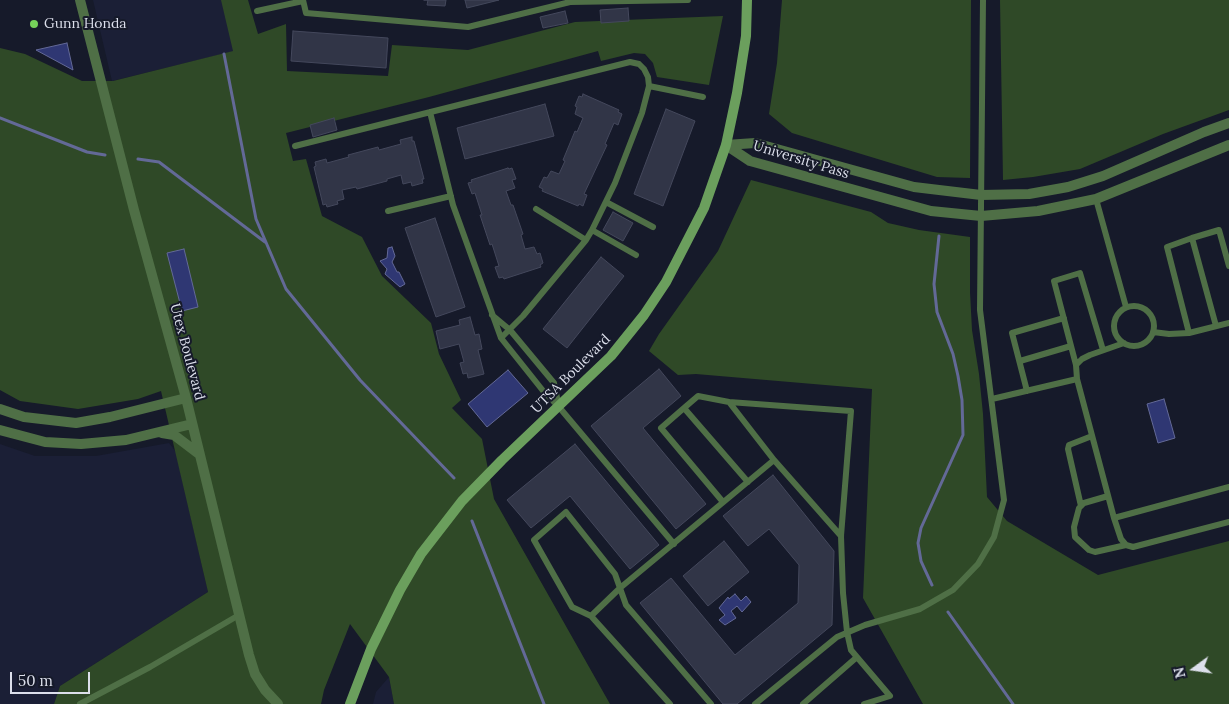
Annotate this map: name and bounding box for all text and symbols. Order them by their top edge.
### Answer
place label: Gunn Honda [44,16,127,32]
marker: Gunn Honda [28,18,40,30]
street label: University Pass [751,137,851,183]
street label: Utex Boulevard [166,302,208,402]
street label: UTSA Boulevard [528,331,614,417]
north arrow [1169,644,1219,694]
scale bar [12,662,92,694]
text: N [1169,665,1189,680]
text: 50 m [18,671,53,690]

